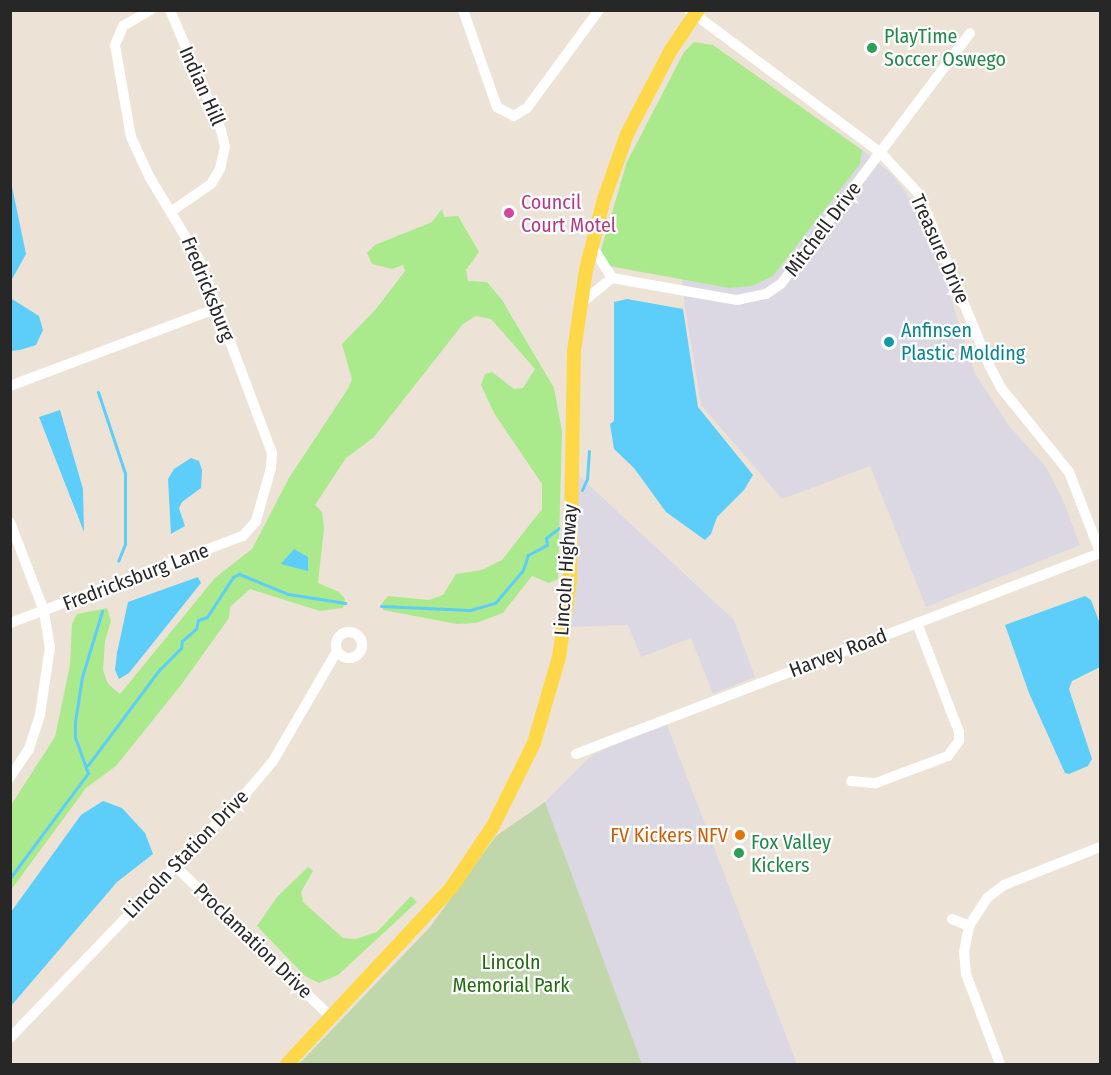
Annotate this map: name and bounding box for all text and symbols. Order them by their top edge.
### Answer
place label: PlayTime Soccer Oswego [884,24,1006,71]
marker: PlayTime Soccer Oswego [865,41,879,55]
street label: Indian Hill [174,43,230,129]
street label: Mitchell Drive [780,177,866,281]
place label: Council Court Motel [521,190,616,237]
street label: Treasure Drive [905,191,975,307]
marker: Council Court Motel [502,206,516,220]
street label: Fredricksburg [176,233,240,345]
place label: Anfinsen Plastic Molding [901,318,1025,365]
marker: Anfinsen Plastic Molding [882,335,896,349]
street label: Lincoln Highway [549,503,583,637]
street label: Fredricksburg Lane [60,538,212,616]
street label: Harvey Road [786,623,890,683]
street label: Lincoln Station Drive [119,785,253,923]
place label: FV Kickers NFV [610,823,728,847]
marker: FV Kickers NFV [733,828,747,842]
place label: Fox Valley Kickers [751,830,831,877]
marker: Fox Valley Kickers [732,846,746,860]
street label: Proclamation Drive [189,878,317,1004]
park label: Lincoln Memorial Park [452,950,570,997]

